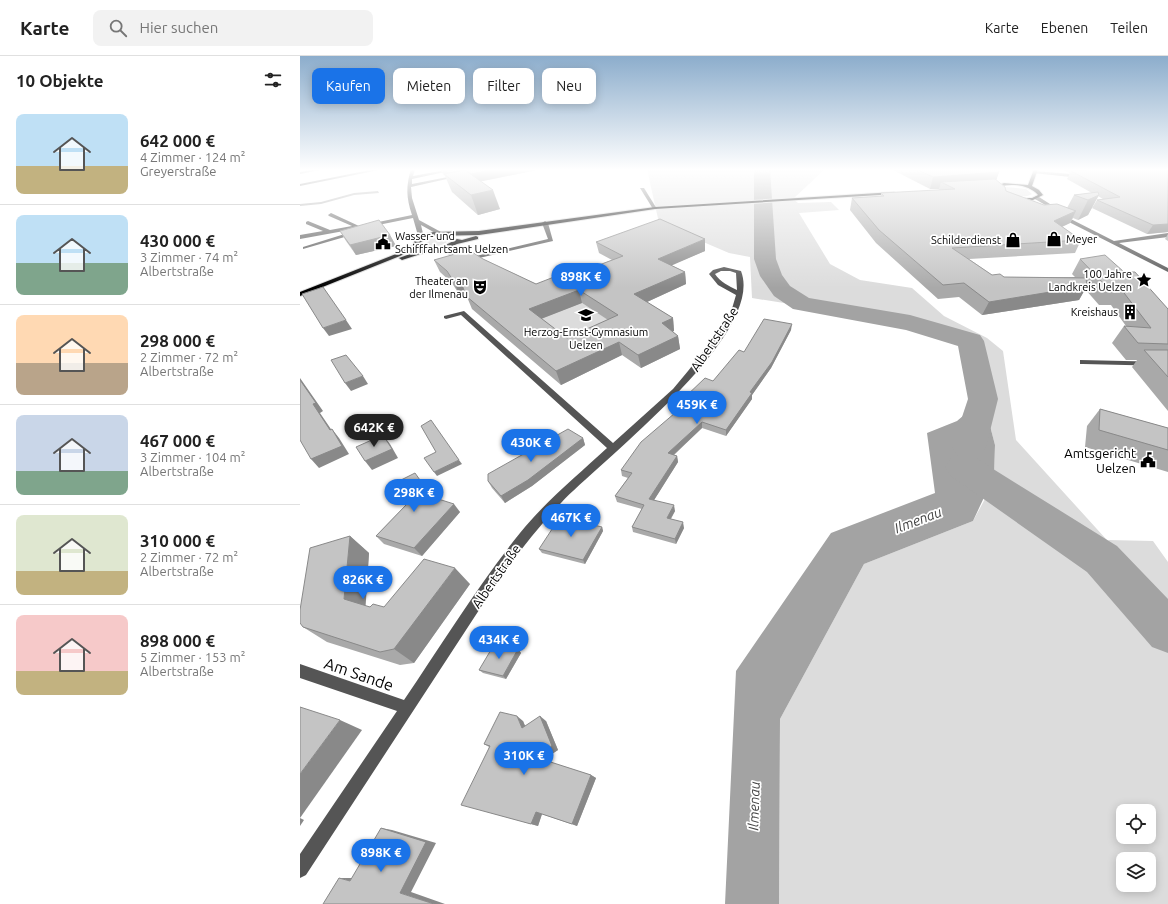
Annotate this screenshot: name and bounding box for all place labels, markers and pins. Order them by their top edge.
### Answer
place label: Wasser- und Schifffahrtsamt Uelzen [395,230,508,255]
shop icon: Meyer [1045,230,1063,248]
shop icon: Schilderdienst [1004,231,1022,249]
public building icon: Wasser- und Schifffahrtsamt Uelzen [374,233,392,251]
place label: Meyer [1066,233,1098,245]
place label: Schilderdienst [931,234,1002,246]
pin: 898K € [548,263,614,297]
place label: 100 Jahre Landkreis Uelzen [1048,268,1132,293]
place icon: 100 Jahre Landkreis Uelzen [1135,271,1153,289]
place label: Theater an der Ilmenau [409,275,468,300]
theatre icon: Theater an der Ilmenau [471,278,489,296]
building icon: Kreishaus [1121,303,1139,321]
school or university icon: Herzog-Ernst-Gymnasium Uelzen [577,306,595,324]
place label: Kreishaus [1071,306,1118,318]
place label: Herzog-Ernst-Gymnasium Uelzen [524,326,648,351]
pin: 459K € [664,391,730,425]
pin: 642K € [341,414,407,448]
pin: 430K € [498,429,564,463]
place label: Amtsgericht Uelzen [1064,446,1136,475]
public building icon: Amtsgericht Uelzen [1139,451,1157,469]
pin: 298K € [381,479,447,513]
pin: 467K € [538,504,604,538]
pin: 826K € [330,566,396,600]
pin: 434K € [466,626,532,660]
pin: 310K € [491,742,557,776]
pin: 898K € [348,839,414,873]

